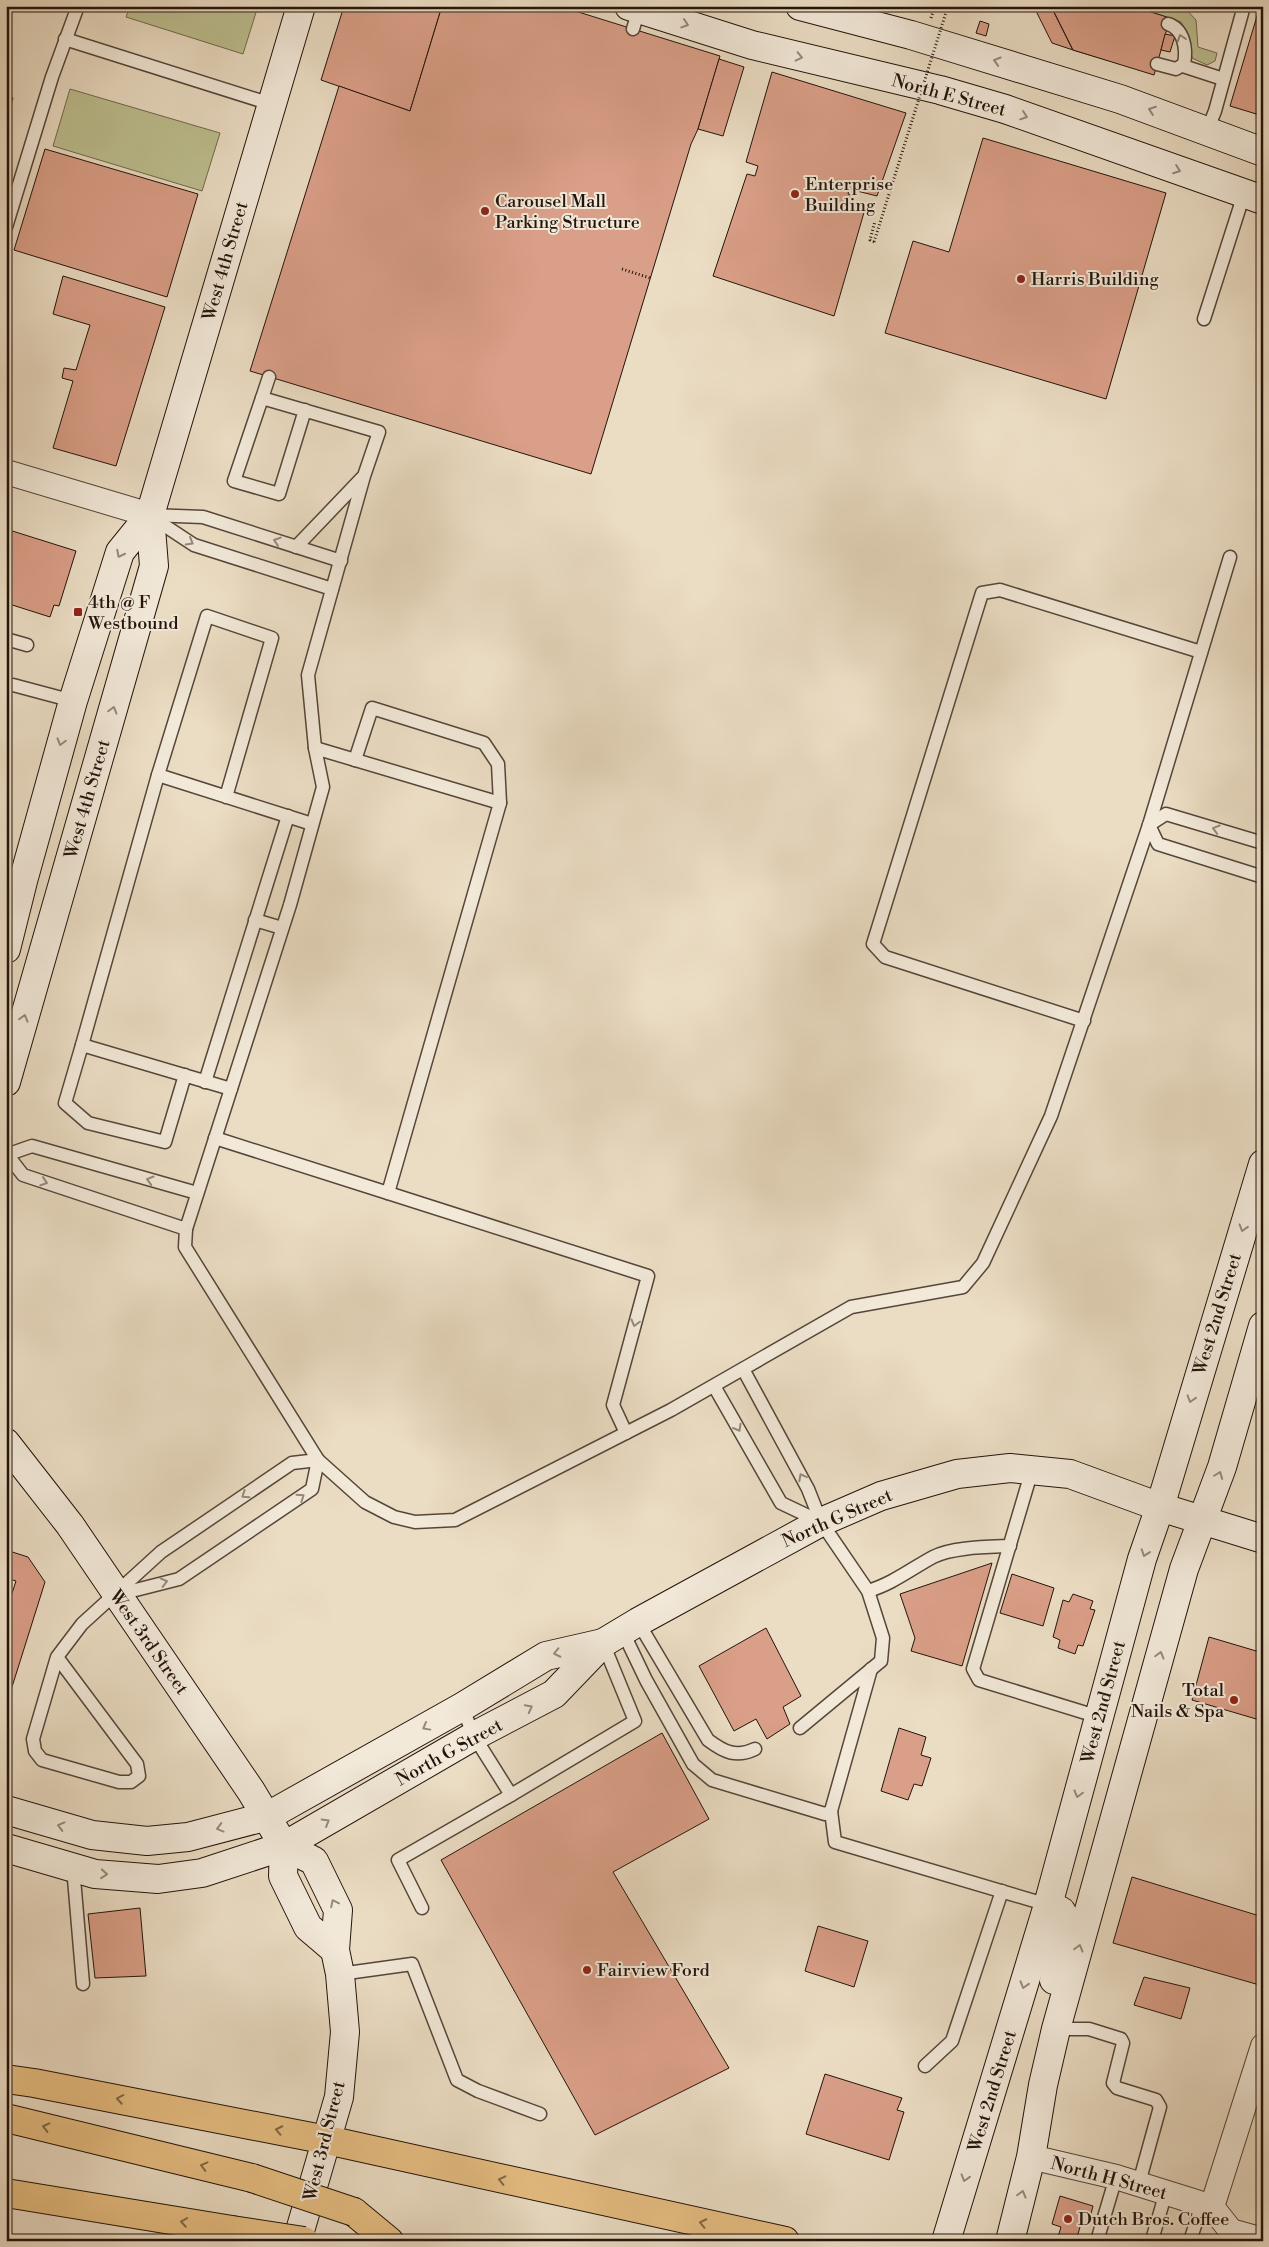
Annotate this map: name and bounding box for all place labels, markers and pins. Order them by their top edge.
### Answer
place label: Enterprise Building [804,173,893,217]
marker: Enterprise Building [789,188,801,200]
place label: Carousel Mall Parking Structure [495,190,640,234]
marker: Carousel Mall Parking Structure [479,205,491,217]
place label: Harris Building [1031,268,1159,291]
marker: Harris Building [1015,273,1027,285]
place label: 4th @ F Westbound [87,591,179,635]
marker: 4th @ F Westbound [72,606,84,618]
place label: Total Nails & Spa [1131,1679,1225,1723]
marker: Total Nails & Spa [1228,1694,1240,1706]
place label: Fairview Ford [597,1959,711,1982]
marker: Fairview Ford [581,1964,593,1976]
place label: Dutch Bros. Coffee [1078,2208,1229,2231]
marker: Dutch Bros. Coffee [1062,2213,1074,2225]

